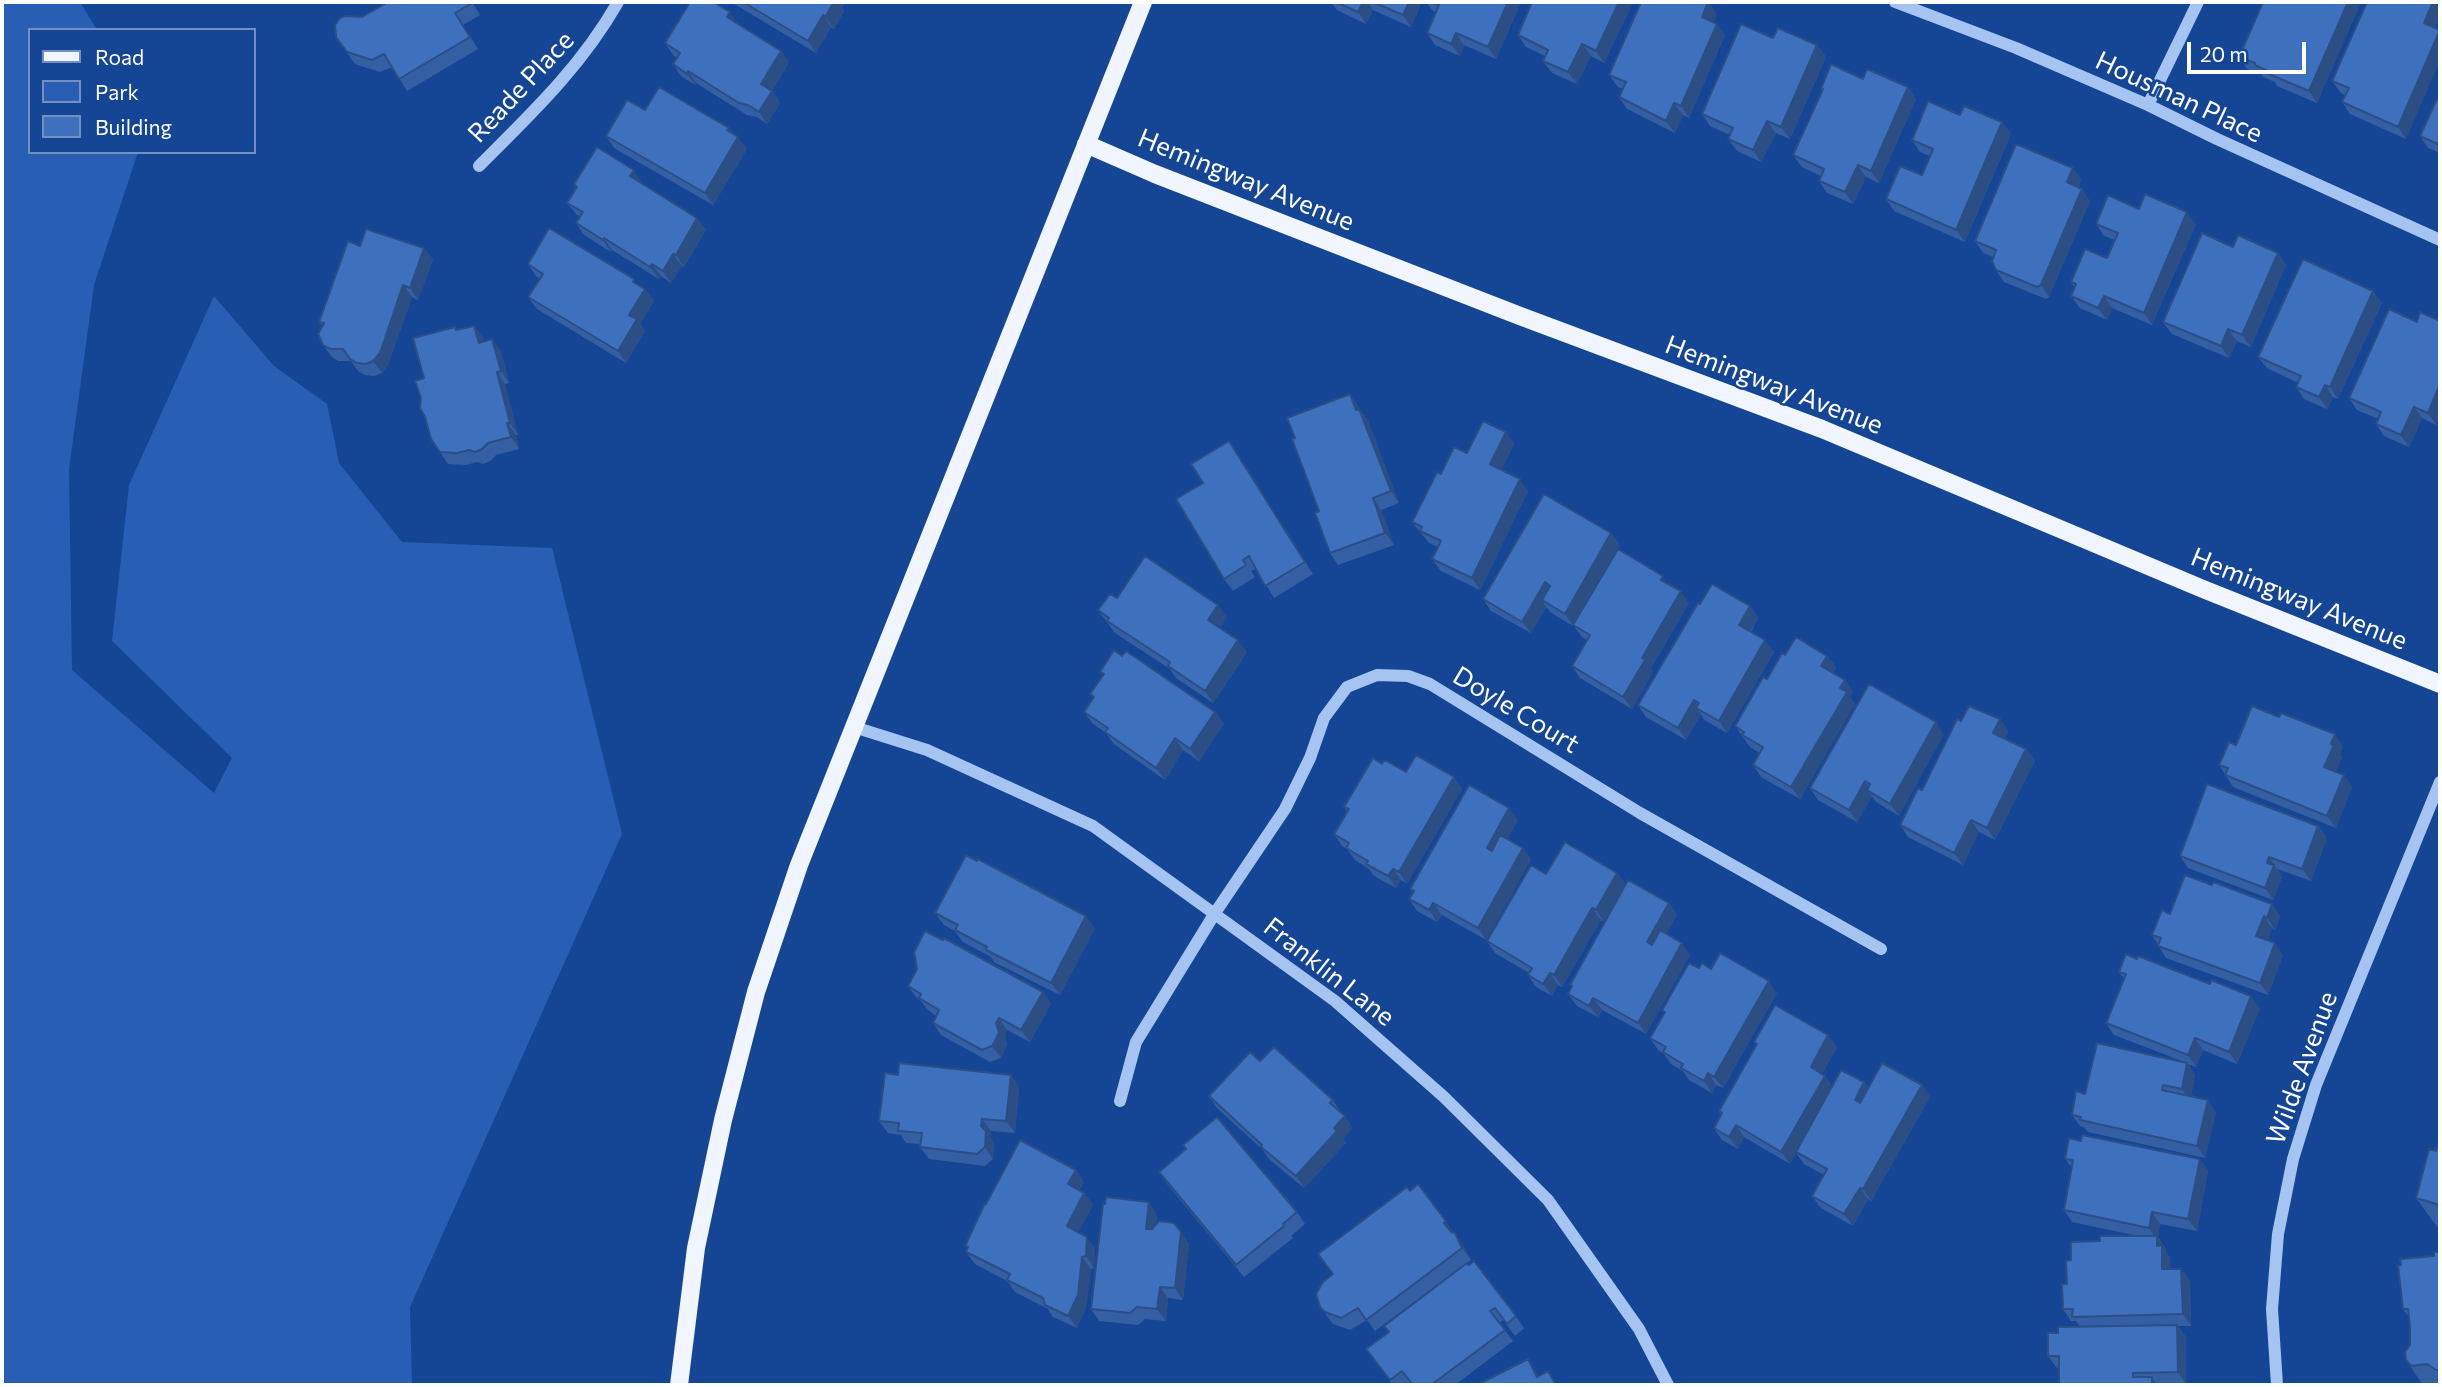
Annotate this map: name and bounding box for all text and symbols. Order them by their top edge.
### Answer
street label: Reade Place [462,25,580,149]
legend [28,28,256,154]
scale bar [2190,28,2309,72]
text: 20 m [2200,41,2248,66]
text: Road [95,44,144,69]
street label: Housman Place [2091,45,2267,149]
text: Park [95,79,139,104]
text: Building [95,114,172,139]
street label: Hemingway Avenue [1133,122,1359,238]
street label: Hemingway Avenue [1661,329,1887,441]
street label: Hemingway Avenue [2186,541,2412,657]
street label: Doyle Court [1447,660,1585,760]
street label: Franklin Lane [1257,911,1401,1033]
street label: Wilde Avenue [2260,987,2344,1149]

